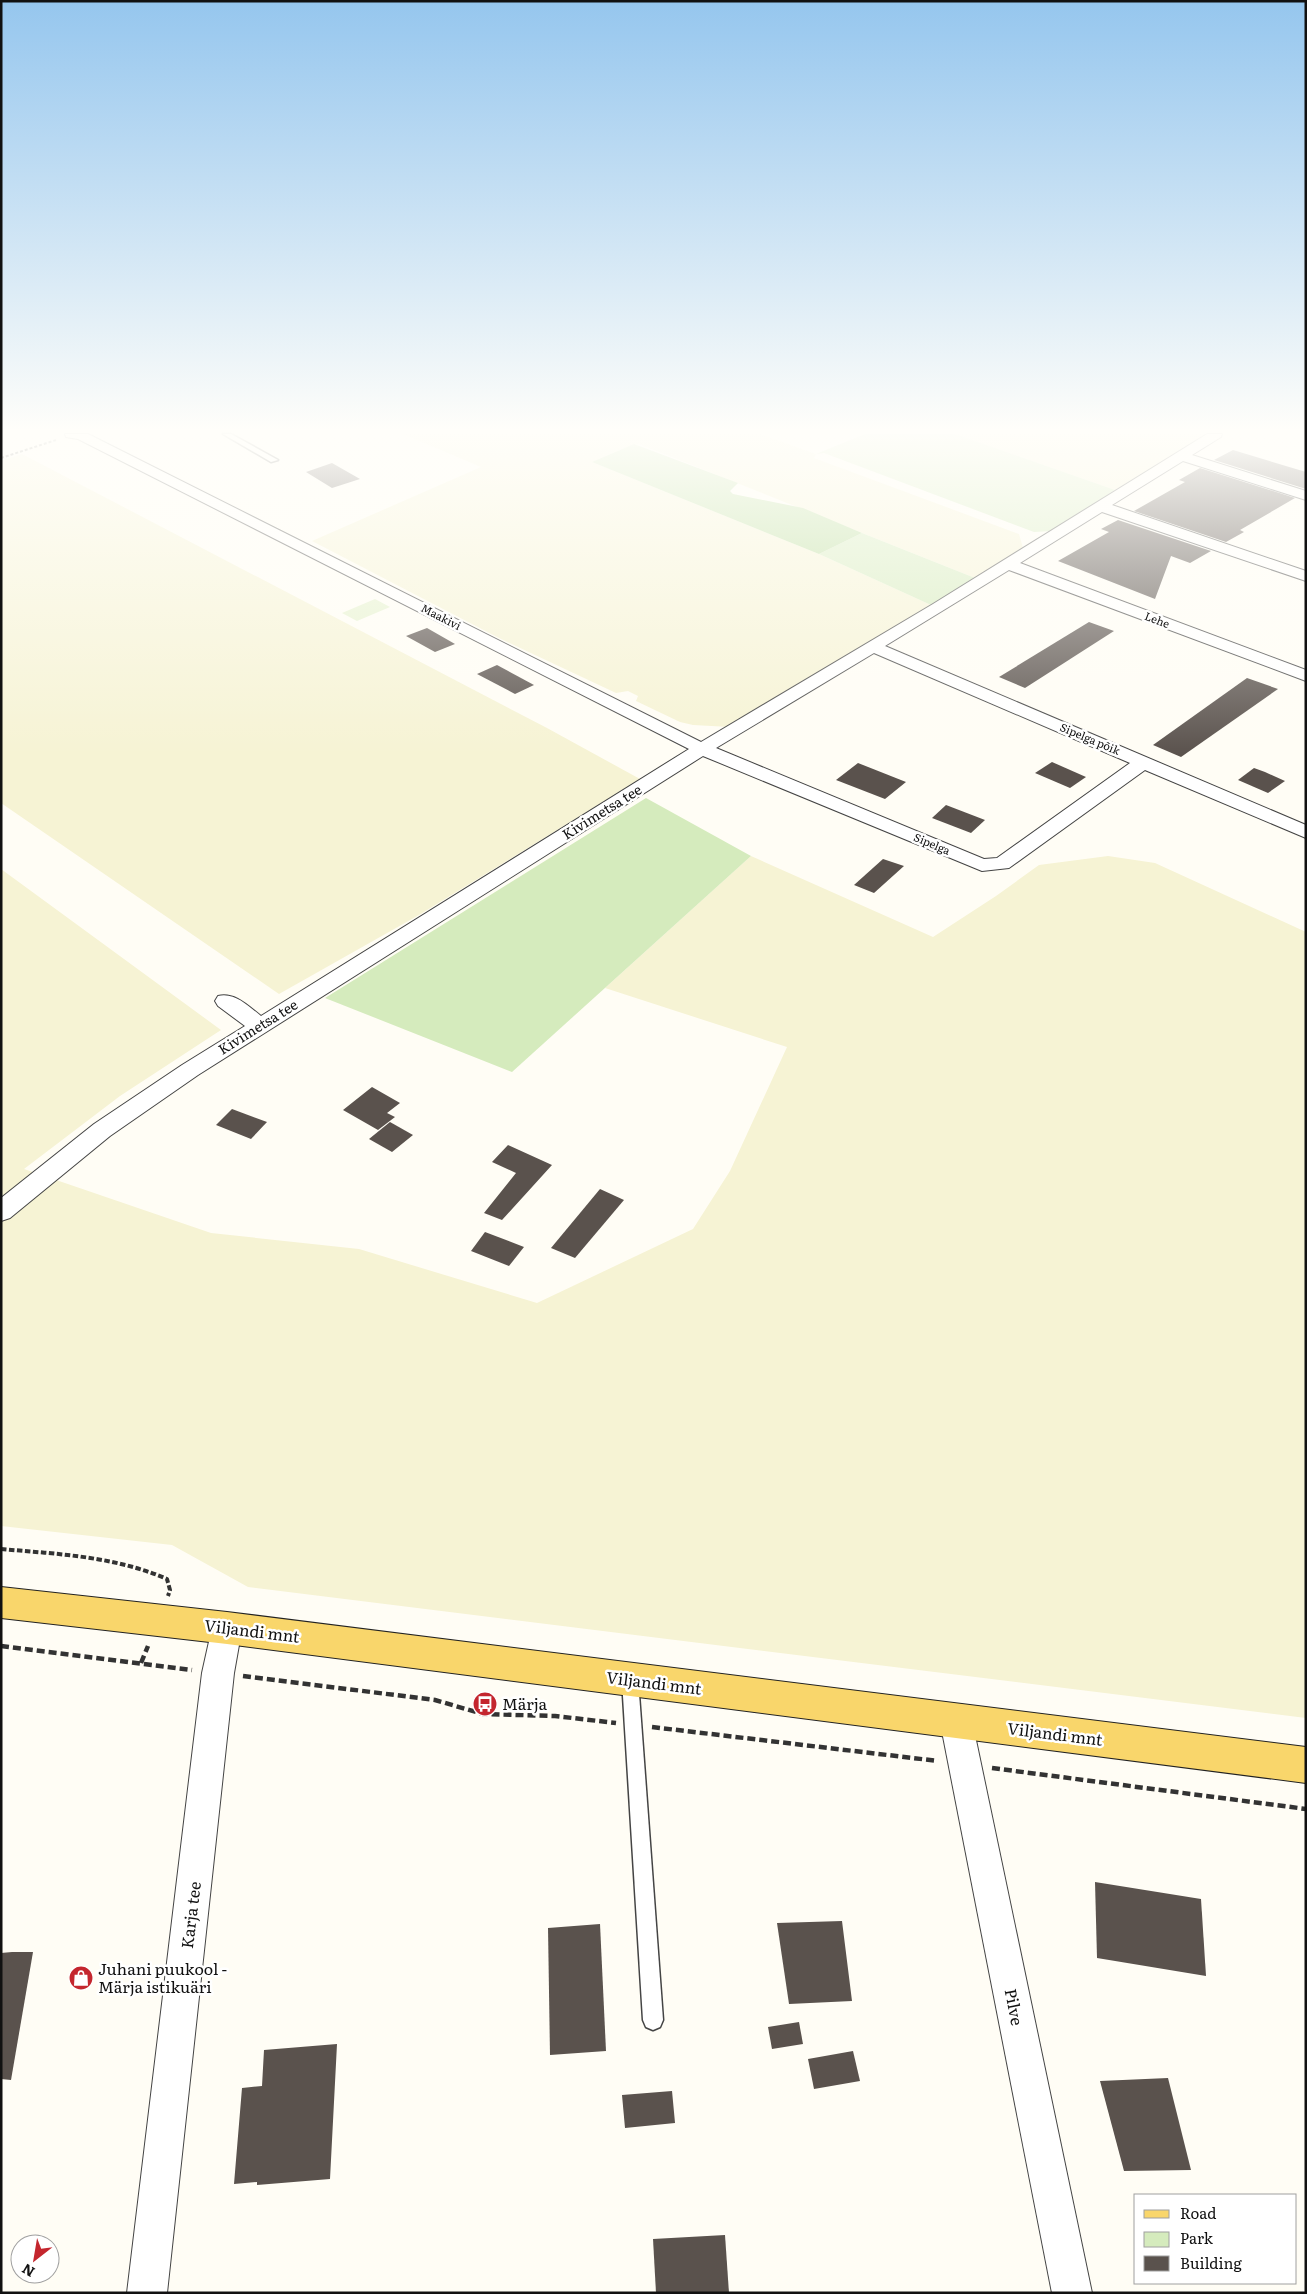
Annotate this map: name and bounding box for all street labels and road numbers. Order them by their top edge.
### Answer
street label: Maakivi [419,599,464,633]
street label: Lehe [1143,607,1172,631]
street label: Sipelga põik [1058,718,1123,758]
street label: Kivimetsa tee [558,779,645,844]
street label: Sipelga [912,828,953,858]
street label: Kivimetsa tee [214,994,301,1059]
street label: Viljandi mnt [203,1612,302,1648]
street label: Viljandi mnt [605,1664,704,1700]
street label: Viljandi mnt [1006,1715,1105,1751]
street label: Karja tee [174,1880,206,1950]
street label: Pilve [1000,1986,1030,2027]

